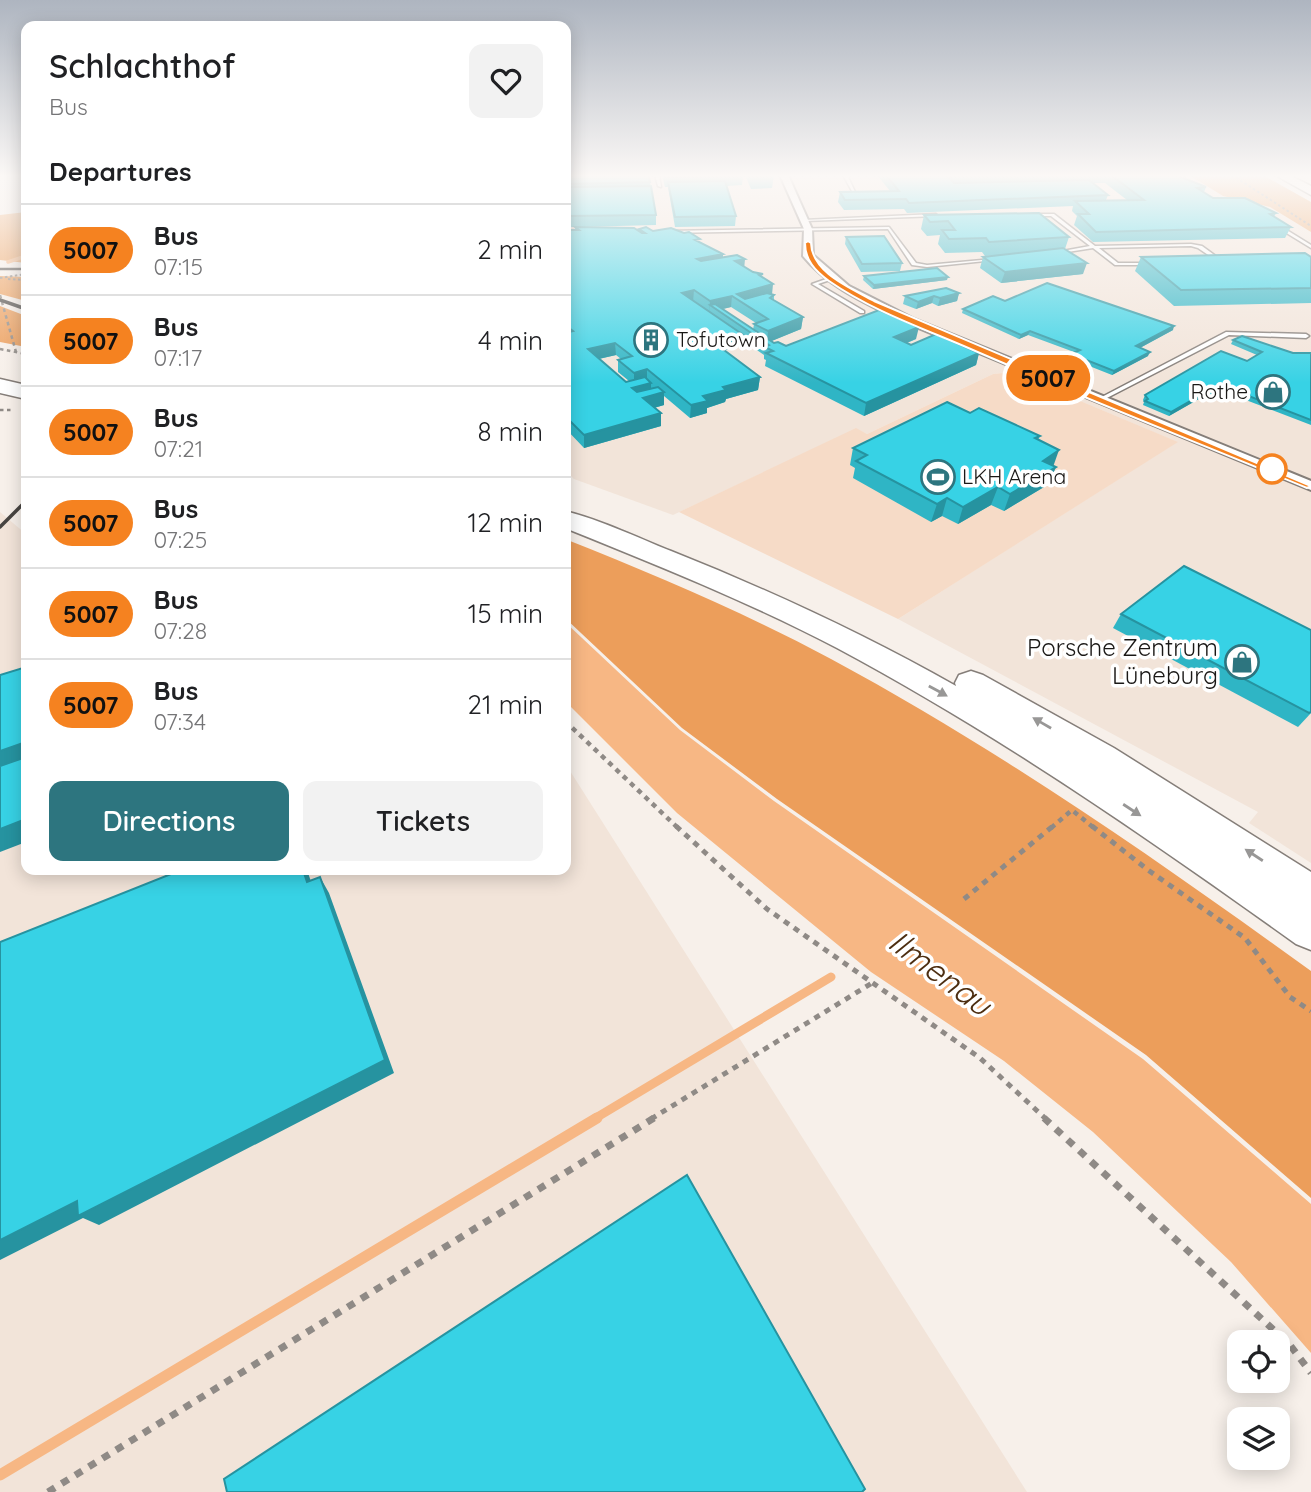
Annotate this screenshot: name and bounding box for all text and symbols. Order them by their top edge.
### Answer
button: heart [469,44,543,118]
text: Schlachthof [49,45,236,86]
text: Bus [49,92,88,121]
text: Departures [49,155,192,188]
text: Bus [154,219,198,252]
text: 2 min [477,233,543,266]
text: 5007 [63,235,119,265]
text: 07:15 [154,252,203,281]
text: Bus [154,310,198,343]
building icon: Tofutown [632,321,670,359]
text: 4 min [478,324,543,357]
text: 5007 [63,326,119,356]
place label: Tofutown [676,326,766,352]
text: 07:17 [154,343,202,372]
line badge: 5007 [999,355,1097,401]
text: 5007 [1020,363,1076,393]
shop icon: Rothe [1254,373,1292,411]
place label: Rothe [1190,378,1248,404]
text: Bus [154,401,198,434]
text: 8 min [478,415,543,448]
text: 5007 [63,417,119,447]
text: 07:21 [154,434,203,463]
unlabelled marker [1257,454,1287,484]
sports icon: LKH Arena [919,458,957,496]
place label: LKH Arena [962,463,1066,489]
text: Bus [154,492,198,525]
text: 12 min [468,506,543,539]
text: 5007 [63,508,119,538]
text: 07:25 [154,525,207,554]
text: Bus [154,583,198,616]
text: 15 min [468,597,543,630]
text: 5007 [63,599,119,629]
text: 07:28 [154,616,207,645]
place label: Porsche Zentrum Lüneburg [1027,632,1218,690]
shop icon: Porsche Zentrum Lüneburg [1223,643,1261,681]
text: Bus [154,674,198,707]
one-way arrow [929,685,948,697]
text: 21 min [468,688,543,721]
text: 5007 [63,690,119,720]
text: 07:34 [154,707,206,736]
one-way arrow [1033,717,1052,729]
button: Directions [49,781,289,861]
button: Tickets [303,781,543,861]
one-way arrow [1123,803,1141,817]
one-way arrow [1244,849,1264,862]
water label: Ilmenau [881,921,1001,1025]
map controls [1227,1330,1290,1470]
button: locate [1227,1330,1290,1393]
button: layers [1227,1407,1290,1470]

